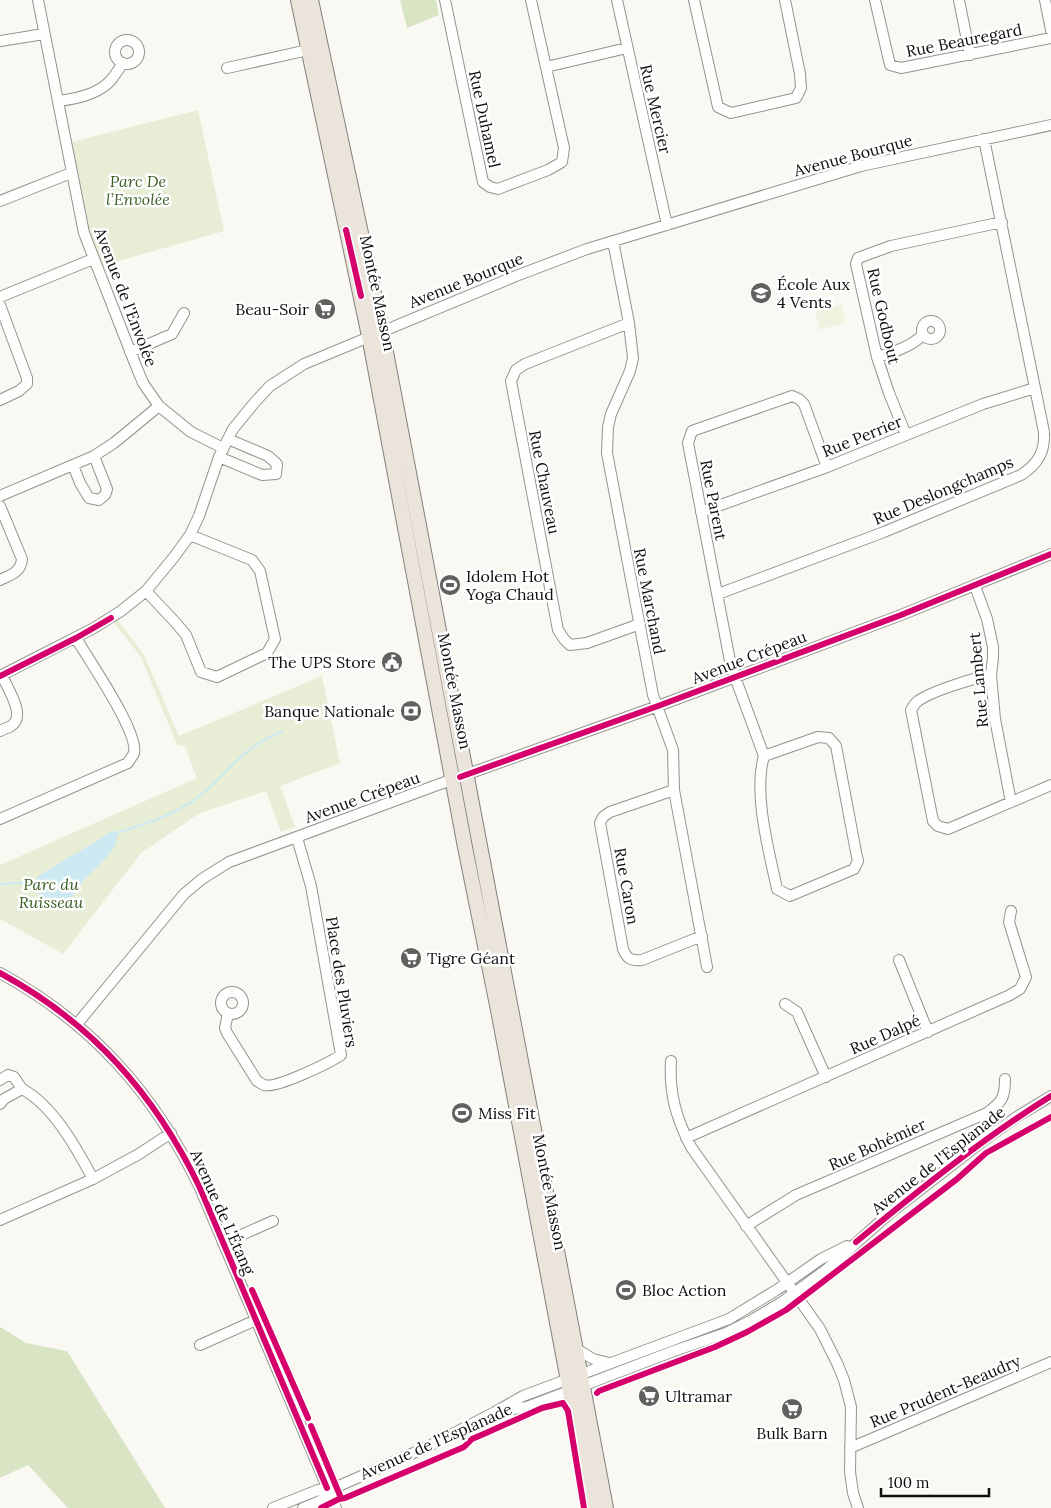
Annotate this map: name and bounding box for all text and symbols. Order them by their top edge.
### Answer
street label: Rue Beauregard [904,19,1024,61]
street label: Rue Mercier [636,62,676,156]
street label: Rue Duhamel [465,68,505,170]
street label: Avenue Bourque [791,130,915,181]
park label: Parc De l’Envolée [106,171,170,209]
street label: Avenue de l'Envolée [90,224,162,370]
street label: Montée Masson [356,233,400,353]
street label: Avenue Bourque [405,248,526,312]
street label: Rue Godbout [863,266,905,367]
place label: École Aux 4 Vents [777,274,851,312]
school or university icon: École Aux 4 Vents [749,281,773,305]
supermarket icon: Beau-Soir [313,297,337,321]
place label: Beau-Soir [235,299,309,319]
street label: Rue Perrier [819,411,905,461]
street label: Rue Chauveau [525,428,565,536]
street label: Rue Deslongchamps [870,451,1016,529]
street label: Rue Parent [696,458,732,543]
street label: Rue Marchand [630,546,670,656]
place label: Idolem Hot Yoga Chaud [465,566,554,604]
sports icon: Idolem Hot Yoga Chaud [438,573,462,597]
street label: Avenue Crépeau [688,626,810,688]
street label: Montée Masson [434,631,476,751]
street label: Rue Lambert [964,631,992,729]
public building icon: The UPS Store [380,650,404,674]
place label: The UPS Store [268,652,376,672]
bank icon: Banque Nationale [399,699,423,723]
place label: Banque Nationale [264,701,395,721]
street label: Avenue Crépeau [301,767,423,827]
street label: Rue Caron [610,846,644,926]
park label: Parc du Ruisseau [19,874,84,912]
street label: Place des Pluviers [322,915,362,1049]
supermarket icon: Tigre Géant [399,946,423,970]
place label: Tigre Géant [427,948,516,968]
street label: Rue Dalpé [847,1009,924,1058]
sports icon: Miss Fit [450,1101,474,1125]
street label: Avenue de l'Esplanade [866,1101,1009,1219]
place label: Miss Fit [478,1103,537,1123]
street label: Rue Bohémier [825,1114,929,1174]
street label: Montée Masson [529,1132,571,1252]
street label: Avenue de L'Étang [186,1145,260,1279]
sports icon: Bloc Action [614,1278,638,1302]
place label: Bloc Action [642,1280,727,1300]
street label: Rue Prudent-Beaudry [867,1350,1024,1432]
supermarket icon: Ultramar [637,1384,661,1408]
place label: Ultramar [665,1386,732,1406]
supermarket icon: Bulk Barn [780,1397,804,1421]
street label: Avenue de l'Esplanade [356,1398,515,1484]
place label: Bulk Barn [756,1423,828,1443]
scale bar [881,1466,988,1498]
text: 100 m [888,1473,929,1492]

